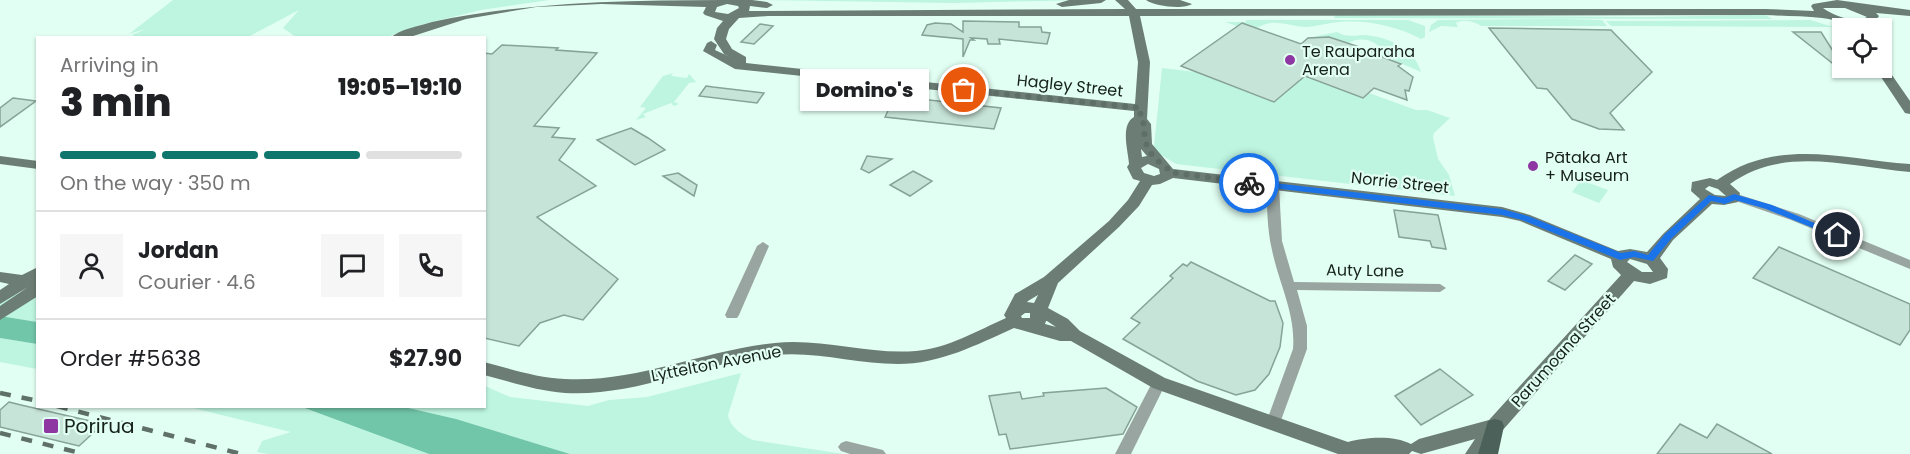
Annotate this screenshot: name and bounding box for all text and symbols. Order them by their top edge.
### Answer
map controls [1832,18,1892,78]
button: locate [1832,18,1892,78]
place label: Te Rauparaha Arena [1302,40,1415,81]
text: Arriving in [60,51,159,79]
marker: Te Rauparaha Arena [1283,53,1297,67]
pin [938,64,989,115]
street label: Hagley Street [1016,68,1124,103]
callout: Domino's [799,69,928,111]
text: 19:05–19:10 [338,72,462,103]
icon: bag [947,73,980,106]
text: 3 min [60,75,172,130]
text: Domino's [816,76,913,104]
place label: Pātaka Art + Museum [1545,146,1629,187]
courier [1219,153,1279,213]
marker: Pātaka Art + Museum [1526,159,1540,173]
street label: Norrie Street [1350,166,1450,199]
icon: bike [1233,167,1266,200]
text: On the way · 350 m [60,169,251,197]
pin [1812,209,1863,260]
icon: home [1821,218,1854,251]
button: person [60,234,123,297]
button: chat [321,234,384,297]
button: phone [399,234,462,297]
text: Jordan [138,235,219,266]
street label: Auty Lane [1326,258,1404,283]
text: Courier · 4.6 [138,268,256,296]
street label: Parumoana Street [1506,288,1621,412]
street label: Lyttelton Avenue [649,340,783,387]
text: Order #5638 [60,343,201,374]
text: $27.90 [389,343,462,374]
place label: Porirua [64,412,135,440]
marker: Porirua [42,417,60,435]

